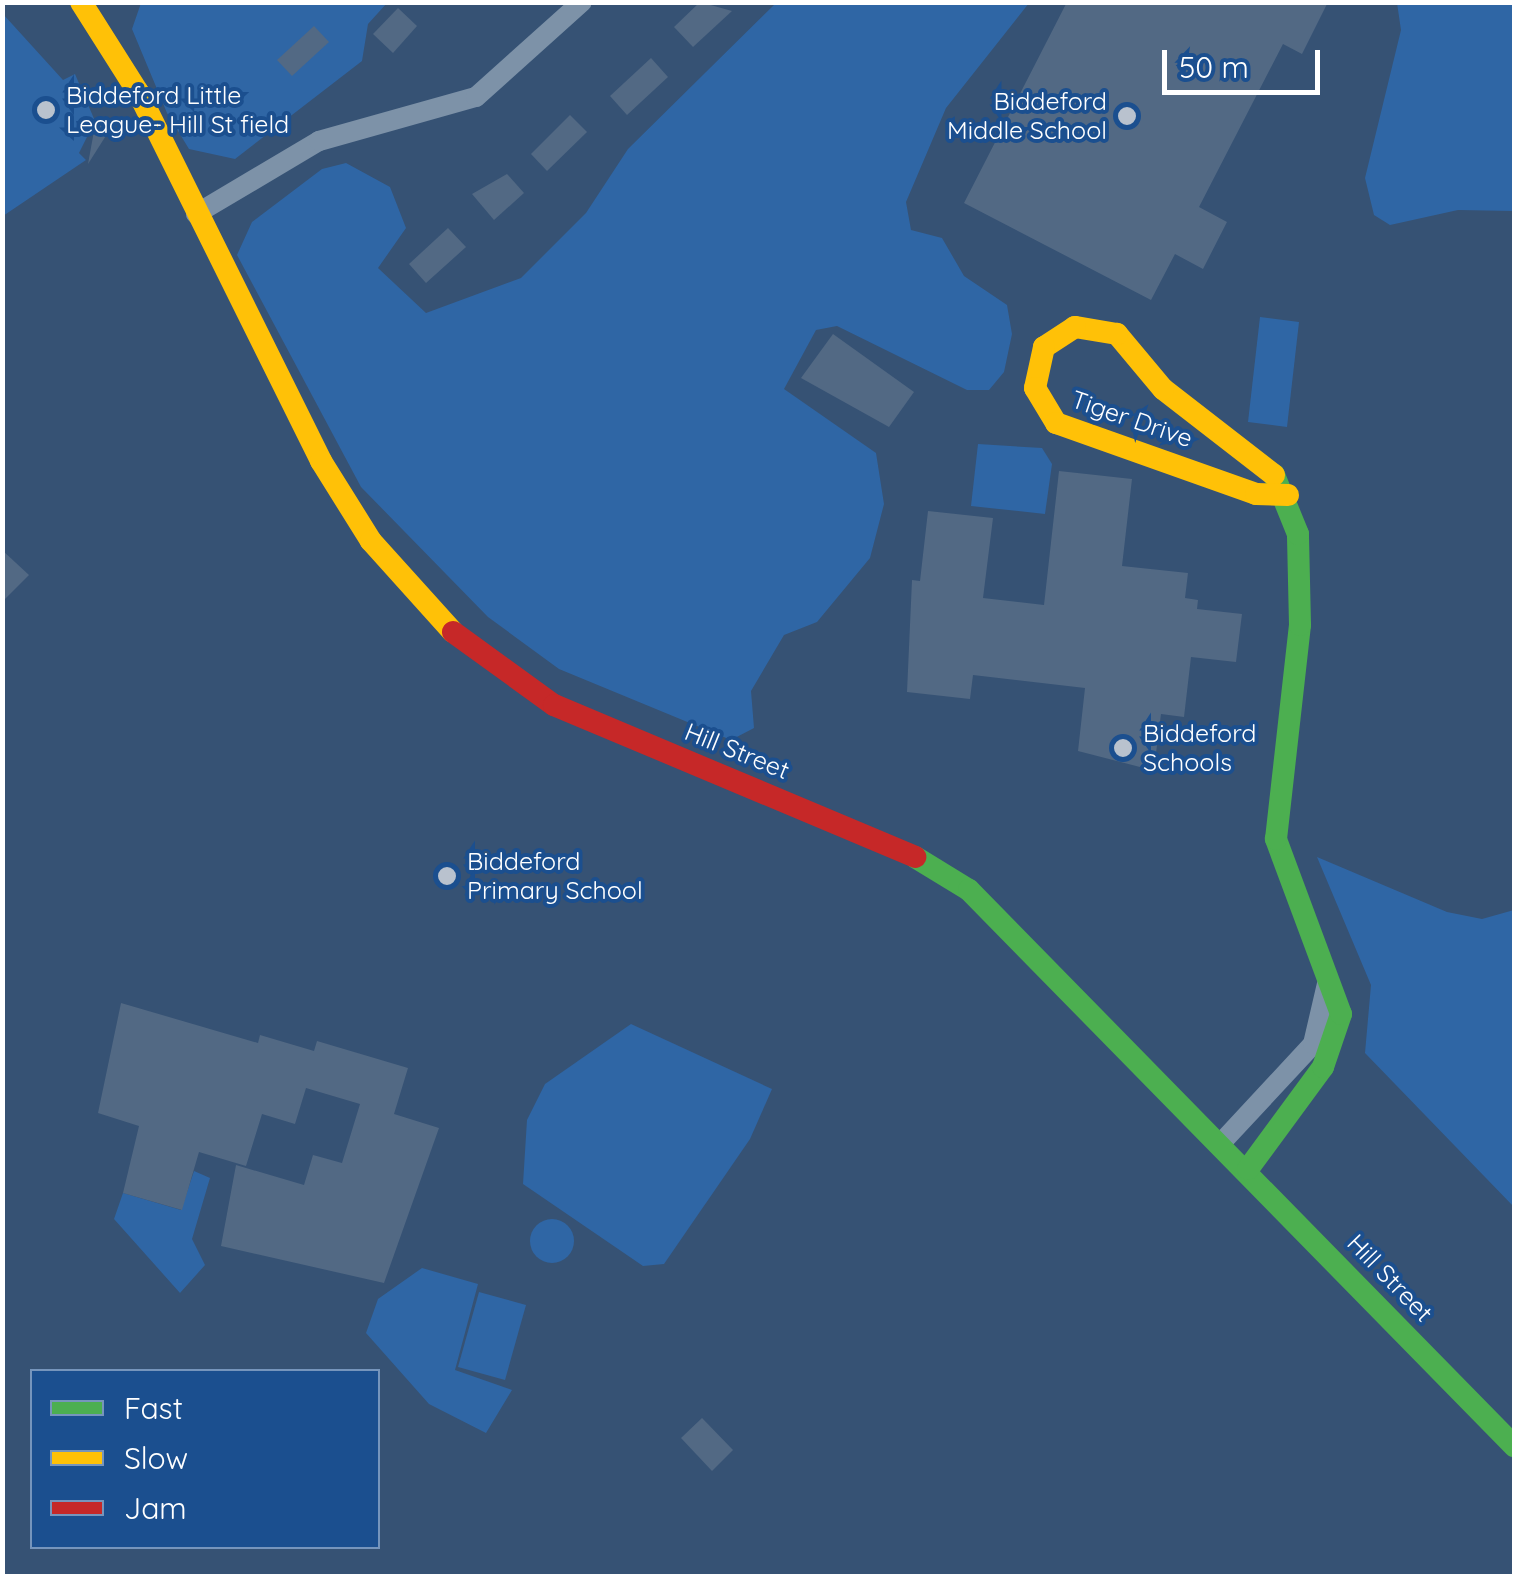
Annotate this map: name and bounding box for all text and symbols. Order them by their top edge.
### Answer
scale bar [1167,30,1324,92]
text: 50 m [1179,48,1249,86]
place label: Biddeford Little League- Hill St field [66,81,289,140]
place label: Biddeford Middle School [947,87,1107,146]
marker: Biddeford Little League- Hill St field [35,99,57,121]
marker: Biddeford Middle School [1116,105,1138,127]
street label: Tiger Drive [1067,384,1197,454]
street label: Hill Street [680,716,794,786]
place label: Biddeford Schools [1143,719,1256,778]
marker: Biddeford Schools [1112,737,1134,759]
place label: Biddeford Primary School [467,847,643,906]
marker: Biddeford Primary School [436,865,458,887]
street label: Hill Street [1341,1228,1439,1328]
legend [30,1369,380,1549]
text: Fast [124,1389,183,1427]
text: Slow [124,1439,188,1477]
text: Jam [124,1489,187,1527]

